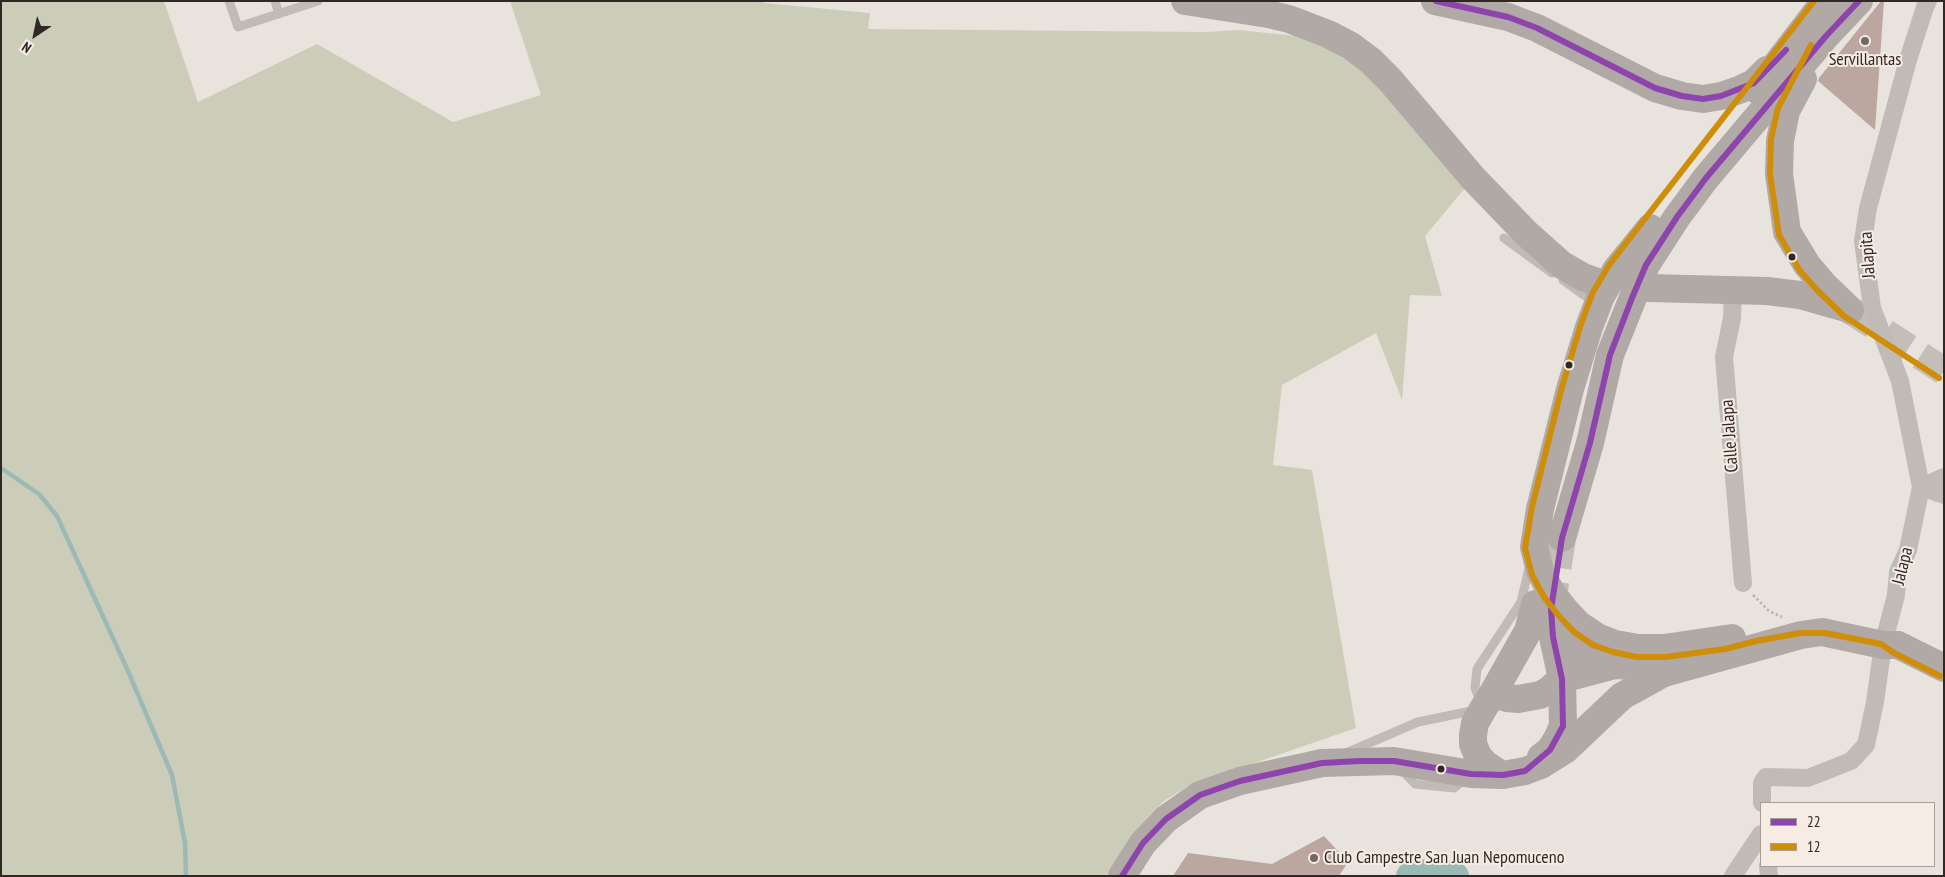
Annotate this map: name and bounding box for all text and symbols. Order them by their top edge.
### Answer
north arrow [10,10,60,60]
marker: Servillantas [1859,35,1871,47]
text: N [18,38,35,57]
place label: Servillantas [1829,49,1901,71]
street label: Jalapita [1856,231,1880,279]
unlabelled marker [1787,252,1797,262]
unlabelled marker [1564,360,1574,370]
street label: Calle Jalapa [1717,399,1743,473]
street label: Jalapa [1888,545,1918,587]
unlabelled marker [1436,764,1446,774]
legend [1760,802,1935,867]
text: 22 [1807,812,1821,831]
text: 12 [1807,837,1821,856]
place label: Club Campestre San Juan Nepomuceno [1324,847,1564,869]
marker: Club Campestre San Juan Nepomuceno [1308,852,1320,864]

